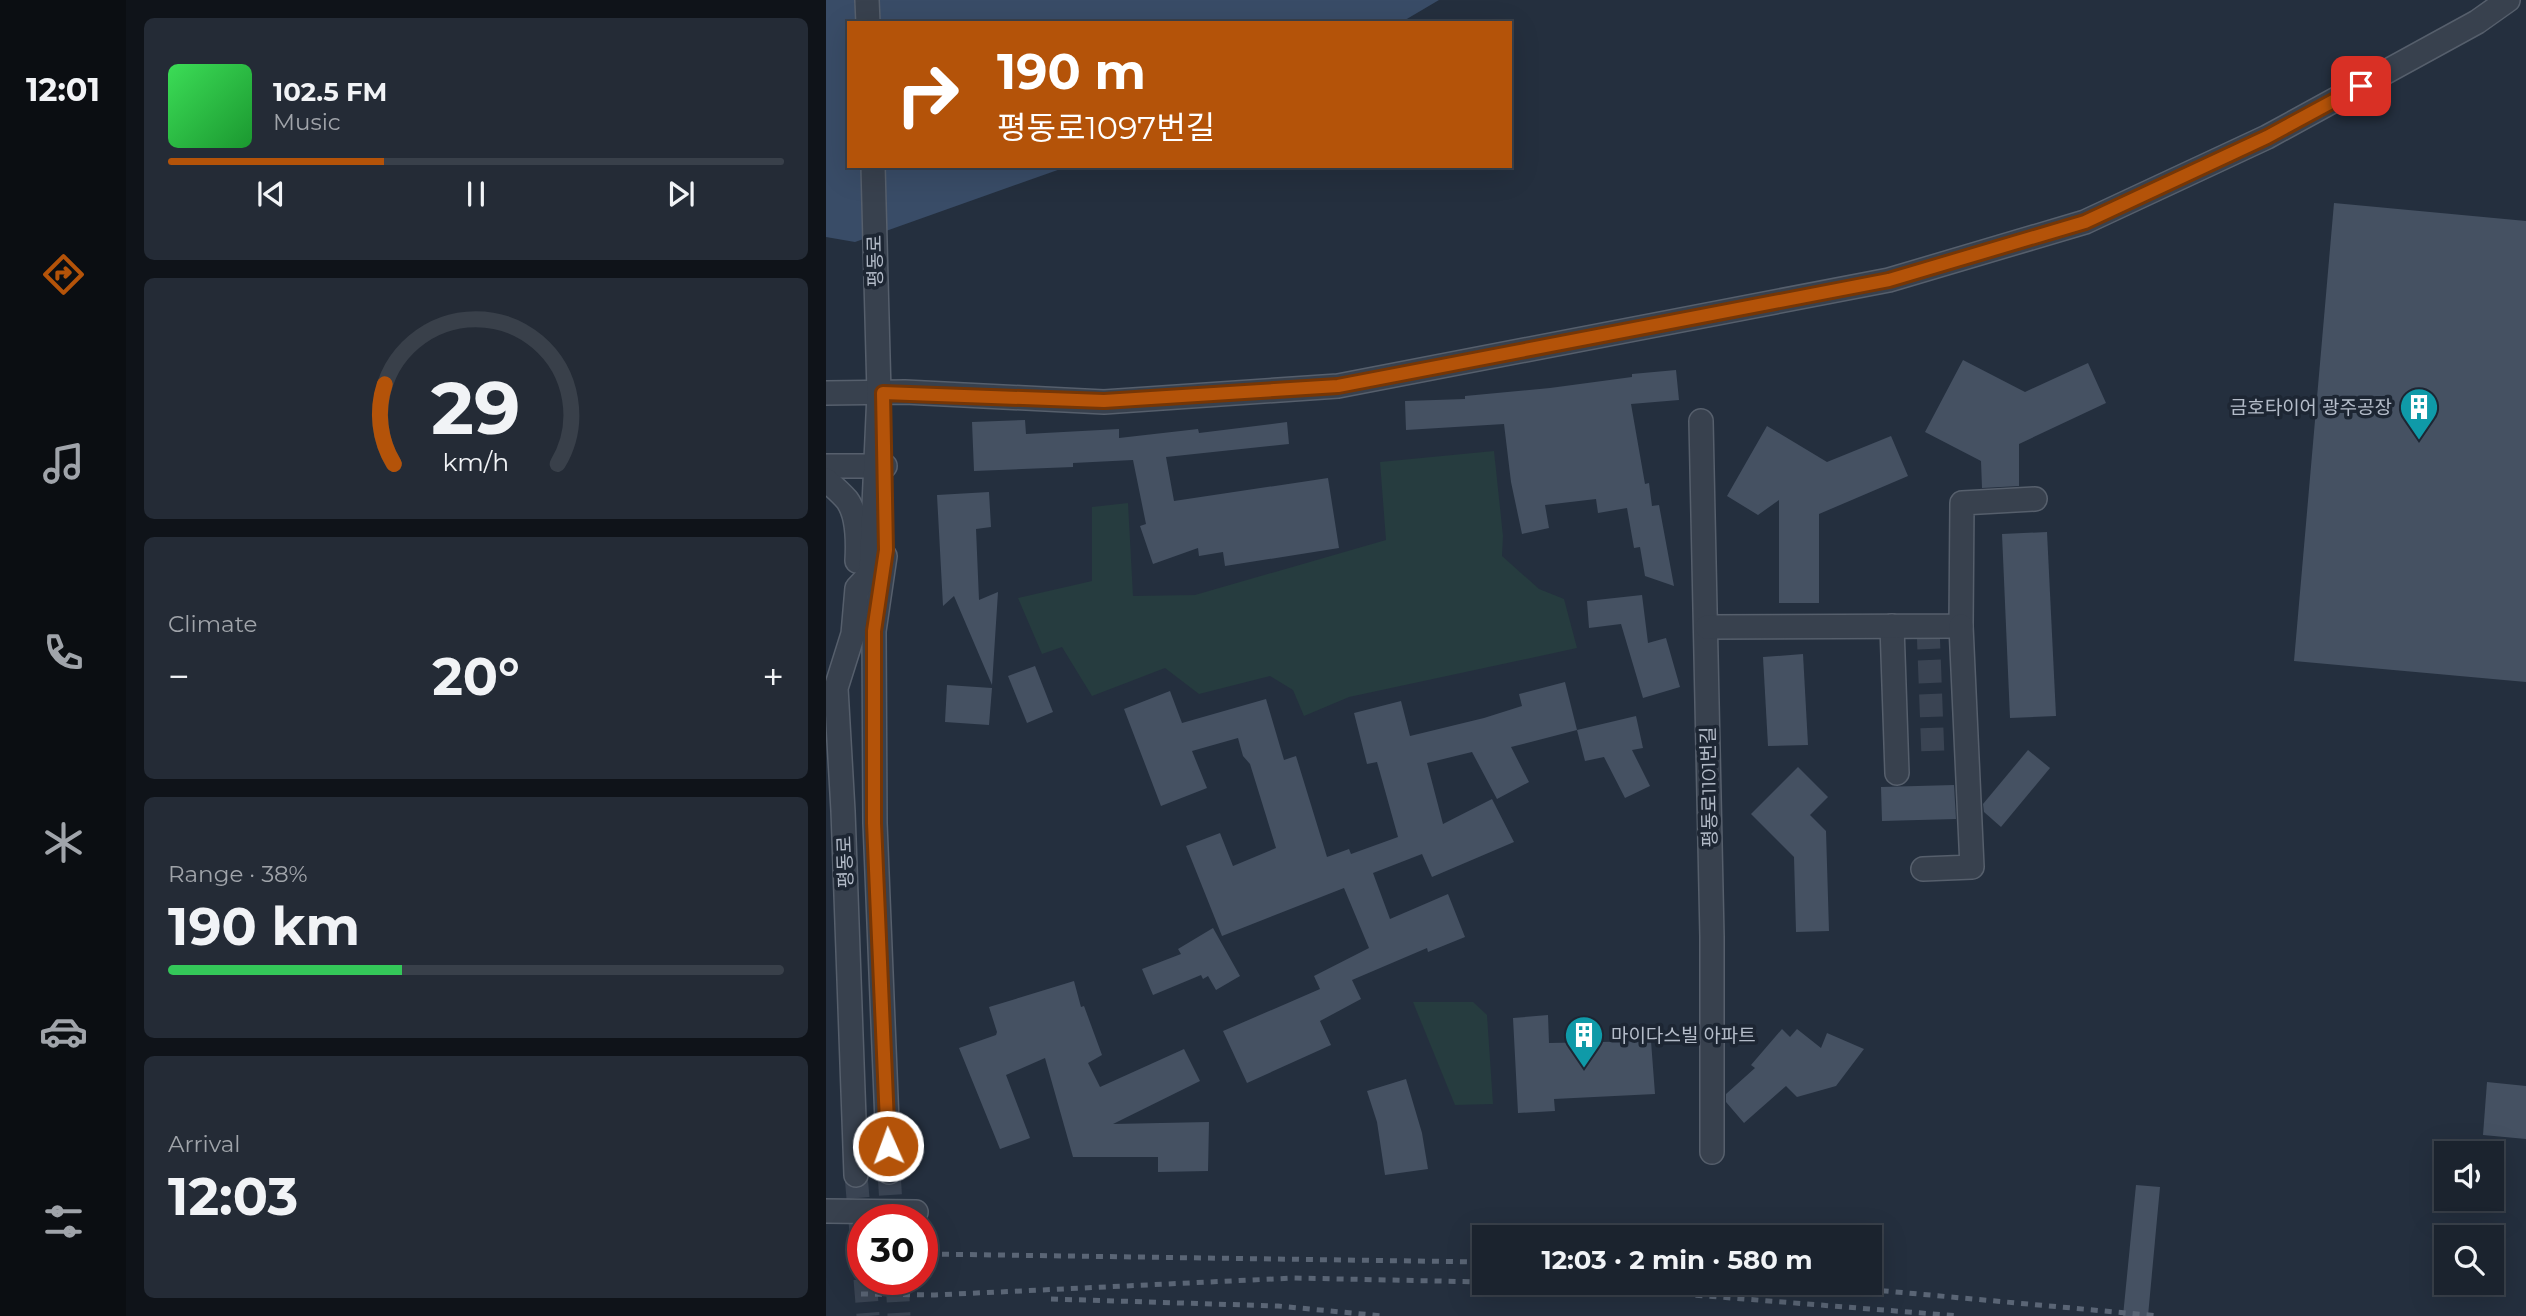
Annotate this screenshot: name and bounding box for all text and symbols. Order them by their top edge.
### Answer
text: 190 m [997,42,1146,101]
icon: right [882,49,973,140]
pin [2331,56,2391,116]
icon: arrive [2342,67,2380,105]
text: 12:01 [26,70,100,109]
text: 102.5 FM [273,76,387,108]
text: Music [273,108,341,136]
text: 평동로1097번길 [997,108,1215,147]
icon: previous [252,175,290,213]
icon: pause [457,175,495,213]
icon: next [662,175,700,213]
street label: 평동로 [863,235,887,287]
icon: directions [39,250,88,299]
text: 29 [431,365,521,453]
building icon: 금호타이어 광주공장 [2398,386,2440,441]
place label: 금호타이어 광주공장 [2230,396,2392,419]
icon: music [39,439,88,488]
text: km/h [443,447,509,477]
text: Climate [168,610,257,638]
icon: phone [39,628,88,677]
text: 20° [432,645,520,708]
text: − [168,653,190,700]
text: + [762,653,784,700]
street label: 평동로1101번길 [1696,727,1722,847]
icon: climate [39,818,88,867]
street label: 평동로 [833,835,857,889]
text: Range · 38% [168,860,308,888]
text: 190 km [168,895,360,958]
icon: car [39,1007,88,1056]
building icon: 마이다스빌 아파트 [1563,1014,1605,1069]
place label: 마이다스빌 아파트 [1611,1024,1756,1047]
position arrow [851,1109,925,1183]
text: Arrival [168,1130,241,1158]
map controls [2434,1141,2504,1295]
button: sound [2434,1141,2504,1211]
text: 12:03 [168,1165,298,1228]
icon: filters [39,1197,88,1246]
speed limit sign: 30 [847,1204,938,1295]
button: search [2434,1225,2504,1295]
text: 12:03 · 2 min · 580 m [1542,1244,1812,1276]

